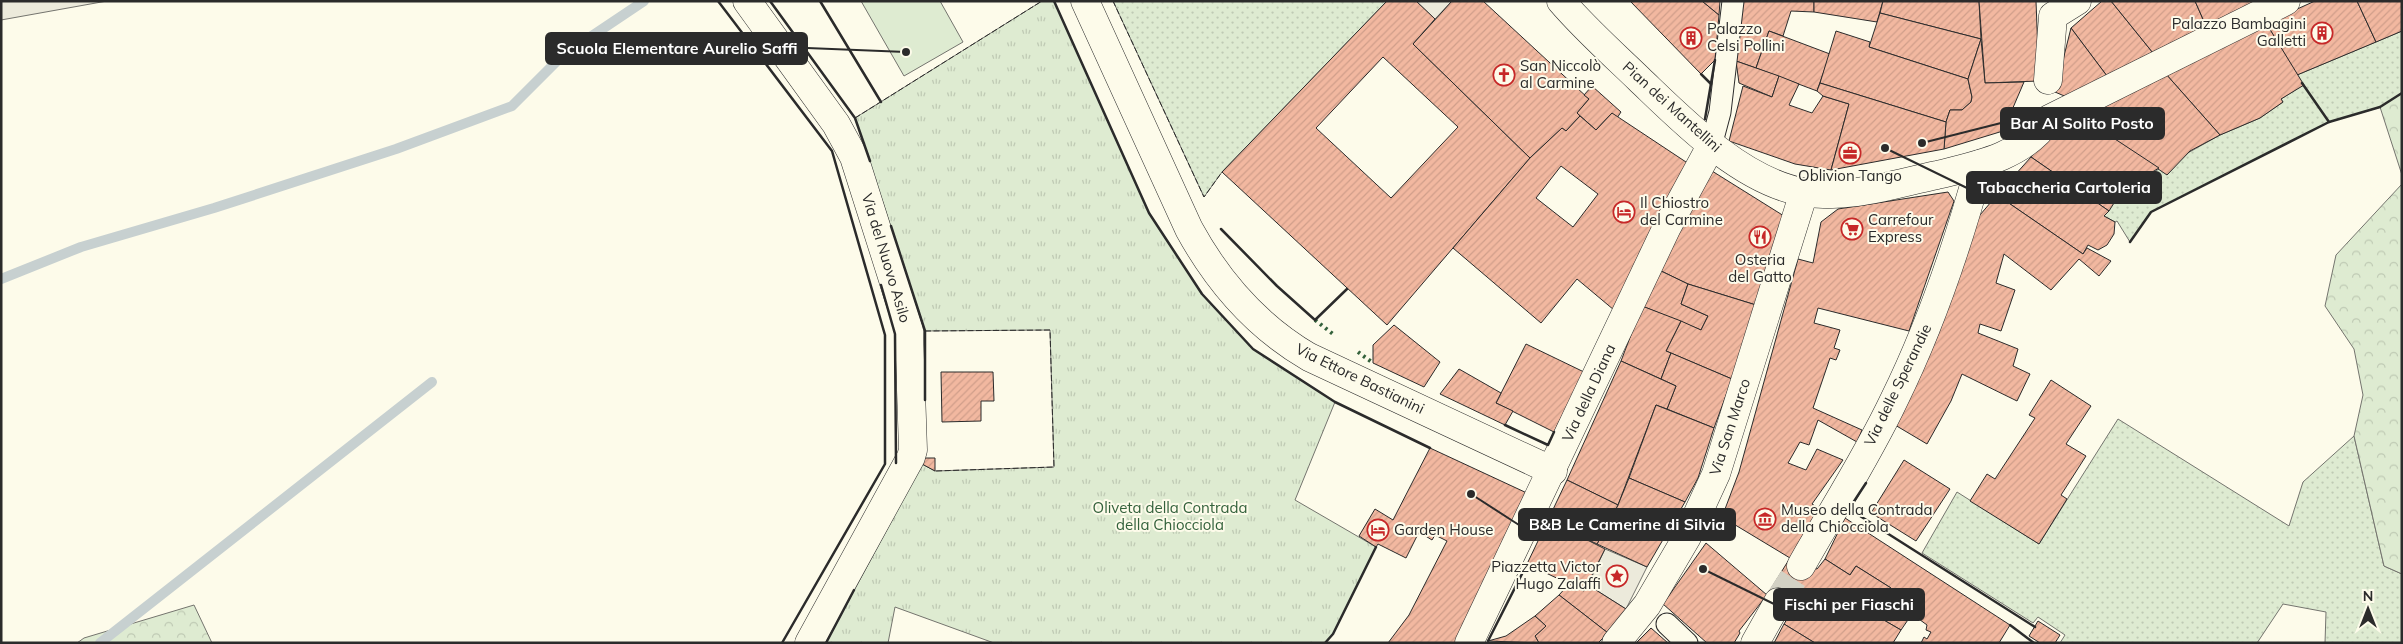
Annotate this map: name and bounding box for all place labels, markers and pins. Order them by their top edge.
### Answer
place label: Palazzo Bambagini Galletti [2172,14,2306,50]
place label: Palazzo Celsi Pollini [1707,19,1784,55]
building icon: Palazzo Bambagini Galletti [2310,21,2334,45]
building icon: Palazzo Celsi Pollini [1679,26,1703,50]
callout: Scuola Elementare Aurelio Saffi [546,33,807,64]
place label: San Niccolò al Carmine [1520,56,1601,92]
church icon: San Niccolò al Carmine [1492,63,1516,87]
callout: Bar Al Solito Posto [2001,108,2164,139]
office icon: Oblivion Tango [1838,141,1862,165]
place label: Oblivion Tango [1798,166,1902,185]
callout: Tabaccheria Cartoleria [1967,172,2161,203]
place label: Il Chiostro del Carmine [1640,193,1723,229]
hotel icon: Il Chiostro del Carmine [1612,200,1636,224]
place label: Carrefour Express [1868,210,1934,246]
supermarket icon: Carrefour Express [1840,217,1864,241]
restaurant icon: Osteria del Gatto [1748,225,1772,249]
place label: Osteria del Gatto [1728,250,1792,286]
place label: Museo della Contrada della Chiocciola [1781,500,1933,536]
museum icon: Museo della Contrada della Chiocciola [1753,507,1777,531]
callout: B&B Le Camerine di Silvia [1519,509,1735,540]
hotel icon: Garden House [1366,518,1390,542]
place label: Garden House [1394,520,1494,539]
place label: Piazzetta Victor Hugo Zalaffi [1491,557,1602,593]
place icon: Piazzetta Victor Hugo Zalaffi [1605,564,1629,588]
callout: Fischi per Fiaschi [1774,589,1924,620]

